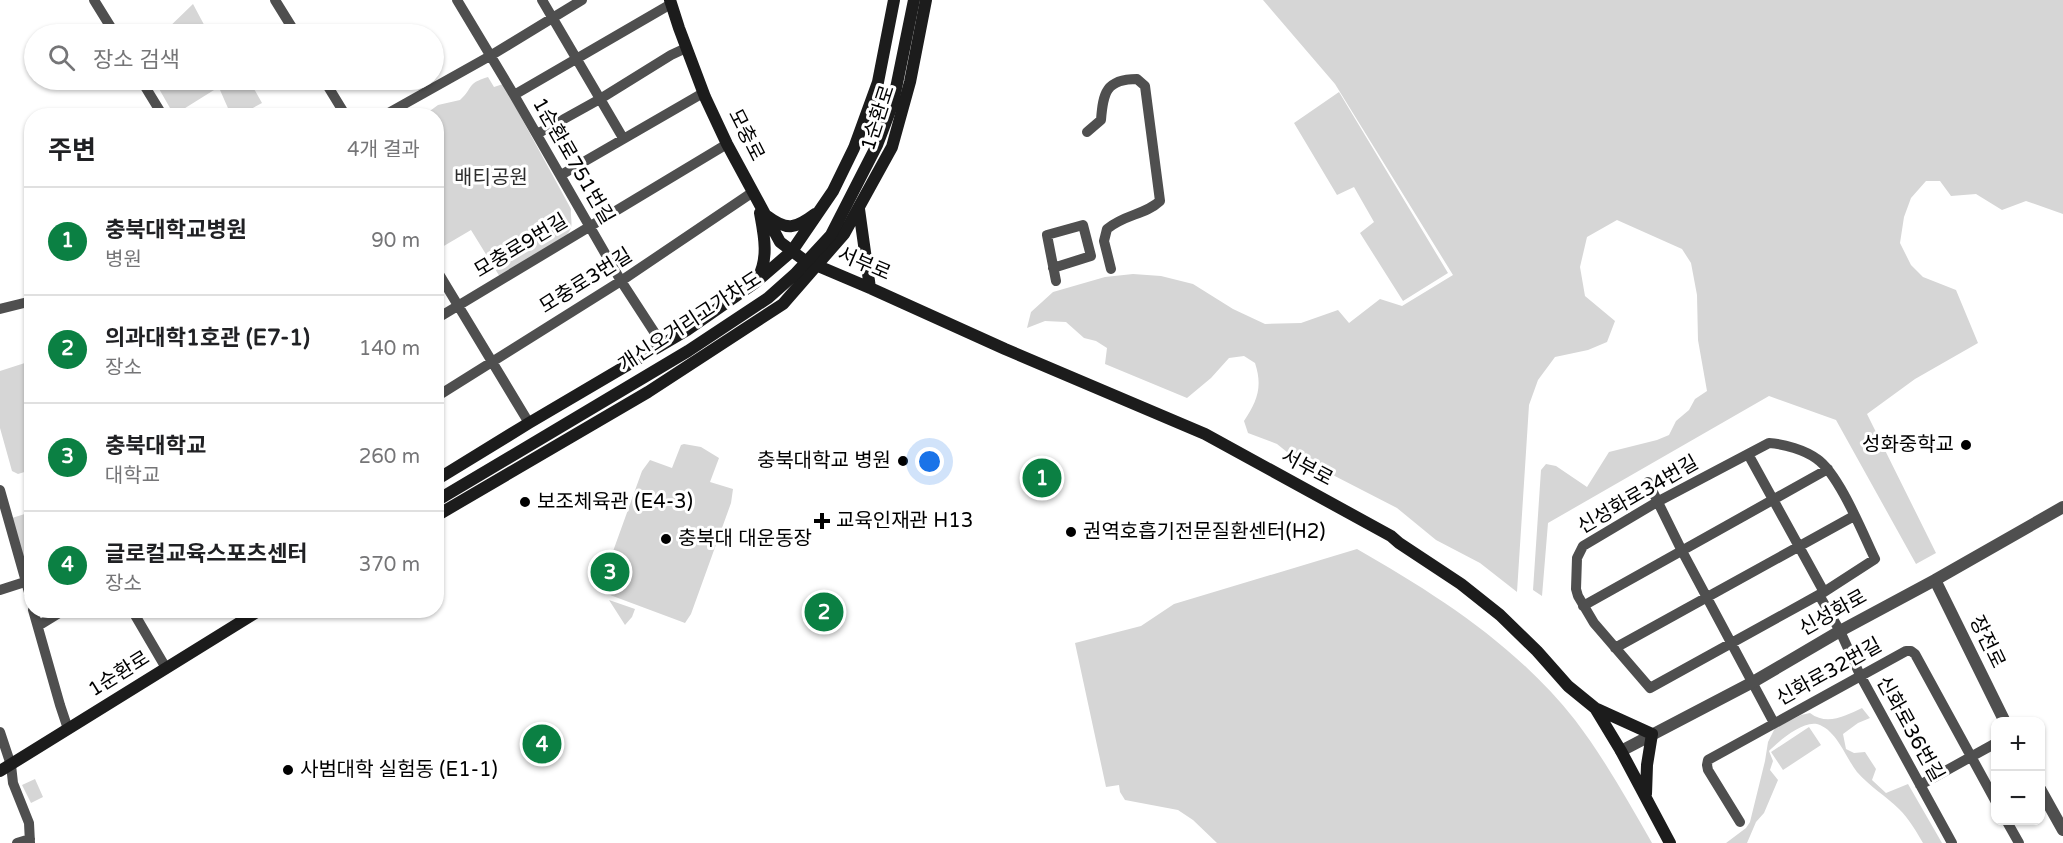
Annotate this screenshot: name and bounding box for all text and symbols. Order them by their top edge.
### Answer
search box [24,24,444,90]
icon: search [45,41,78,74]
text: 장소 검색 [93,47,180,73]
street label: 1순환로 [856,82,900,154]
street label: 1순환로751번길 [527,93,619,229]
street label: 모충로 [723,105,769,165]
text: 주변 [48,135,96,166]
text: 4개 결과 [347,138,420,162]
park label: 배티공원 [454,166,528,190]
street label: 모충로9번길 [470,209,572,283]
text: 충북대학교병원 [105,217,247,243]
text: 1 [61,229,74,253]
text: 90 m [371,229,420,253]
street label: 서부로 [834,242,894,286]
street label: 모충로3번길 [535,243,637,319]
text: 병원 [105,248,142,272]
street label: 개신오거리고가차도 [614,267,766,377]
text: 의과대학1호관 (E7-1) [105,325,310,351]
text: 2 [61,337,74,361]
text: 140 m [359,337,420,361]
text: 장소 [105,356,142,380]
text: 충북대학교 [105,433,206,459]
place label: 성화중학교 [1862,433,1954,457]
marker: 성화중학교 [1959,438,1973,452]
street label: 서부로 [1277,444,1337,492]
text: 3 [61,445,74,469]
text: 260 m [359,445,420,469]
your location [915,447,944,476]
place label: 충북대학교 병원 [757,449,891,473]
street label: 신성화로34번길 [1573,451,1703,539]
marker: 충북대학교 병원 [896,454,910,468]
pin: 1 [1022,456,1062,500]
text: 대학교 [105,464,160,488]
place label: 보조체육관 (E4-3) [537,490,693,514]
marker: 보조체육관 (E4-3) [518,495,532,509]
place label: 교육인재관 H13 [836,509,973,533]
marker: 교육인재관 H13 [813,512,831,530]
place label: 권역호흡기전문질환센터(H2) [1083,520,1326,544]
marker: 권역호흡기전문질환센터(H2) [1064,525,1078,539]
place label: 충북대 대운동장 [678,527,812,551]
marker: 충북대 대운동장 [659,532,673,546]
text: 글로컬교육스포츠센터 [105,541,307,567]
pin: 3 [590,550,630,594]
text: 4 [61,553,74,577]
text: 370 m [359,553,420,577]
text: 장소 [105,572,142,596]
street label: 신성화로 [1795,585,1871,641]
pin: 2 [804,590,844,634]
street label: 장전로 [1964,612,2010,672]
street label: 신화로32번길 [1772,633,1886,711]
street label: 1순환로 [84,646,154,702]
street label: 신화로36번길 [1871,672,1949,786]
map controls [1991,717,2045,825]
button: + [1991,717,2045,771]
pin: 4 [522,722,562,766]
place label: 사범대학 실험동 (E1-1) [300,758,498,782]
marker: 사범대학 실험동 (E1-1) [281,763,295,777]
button: − [1991,771,2045,825]

